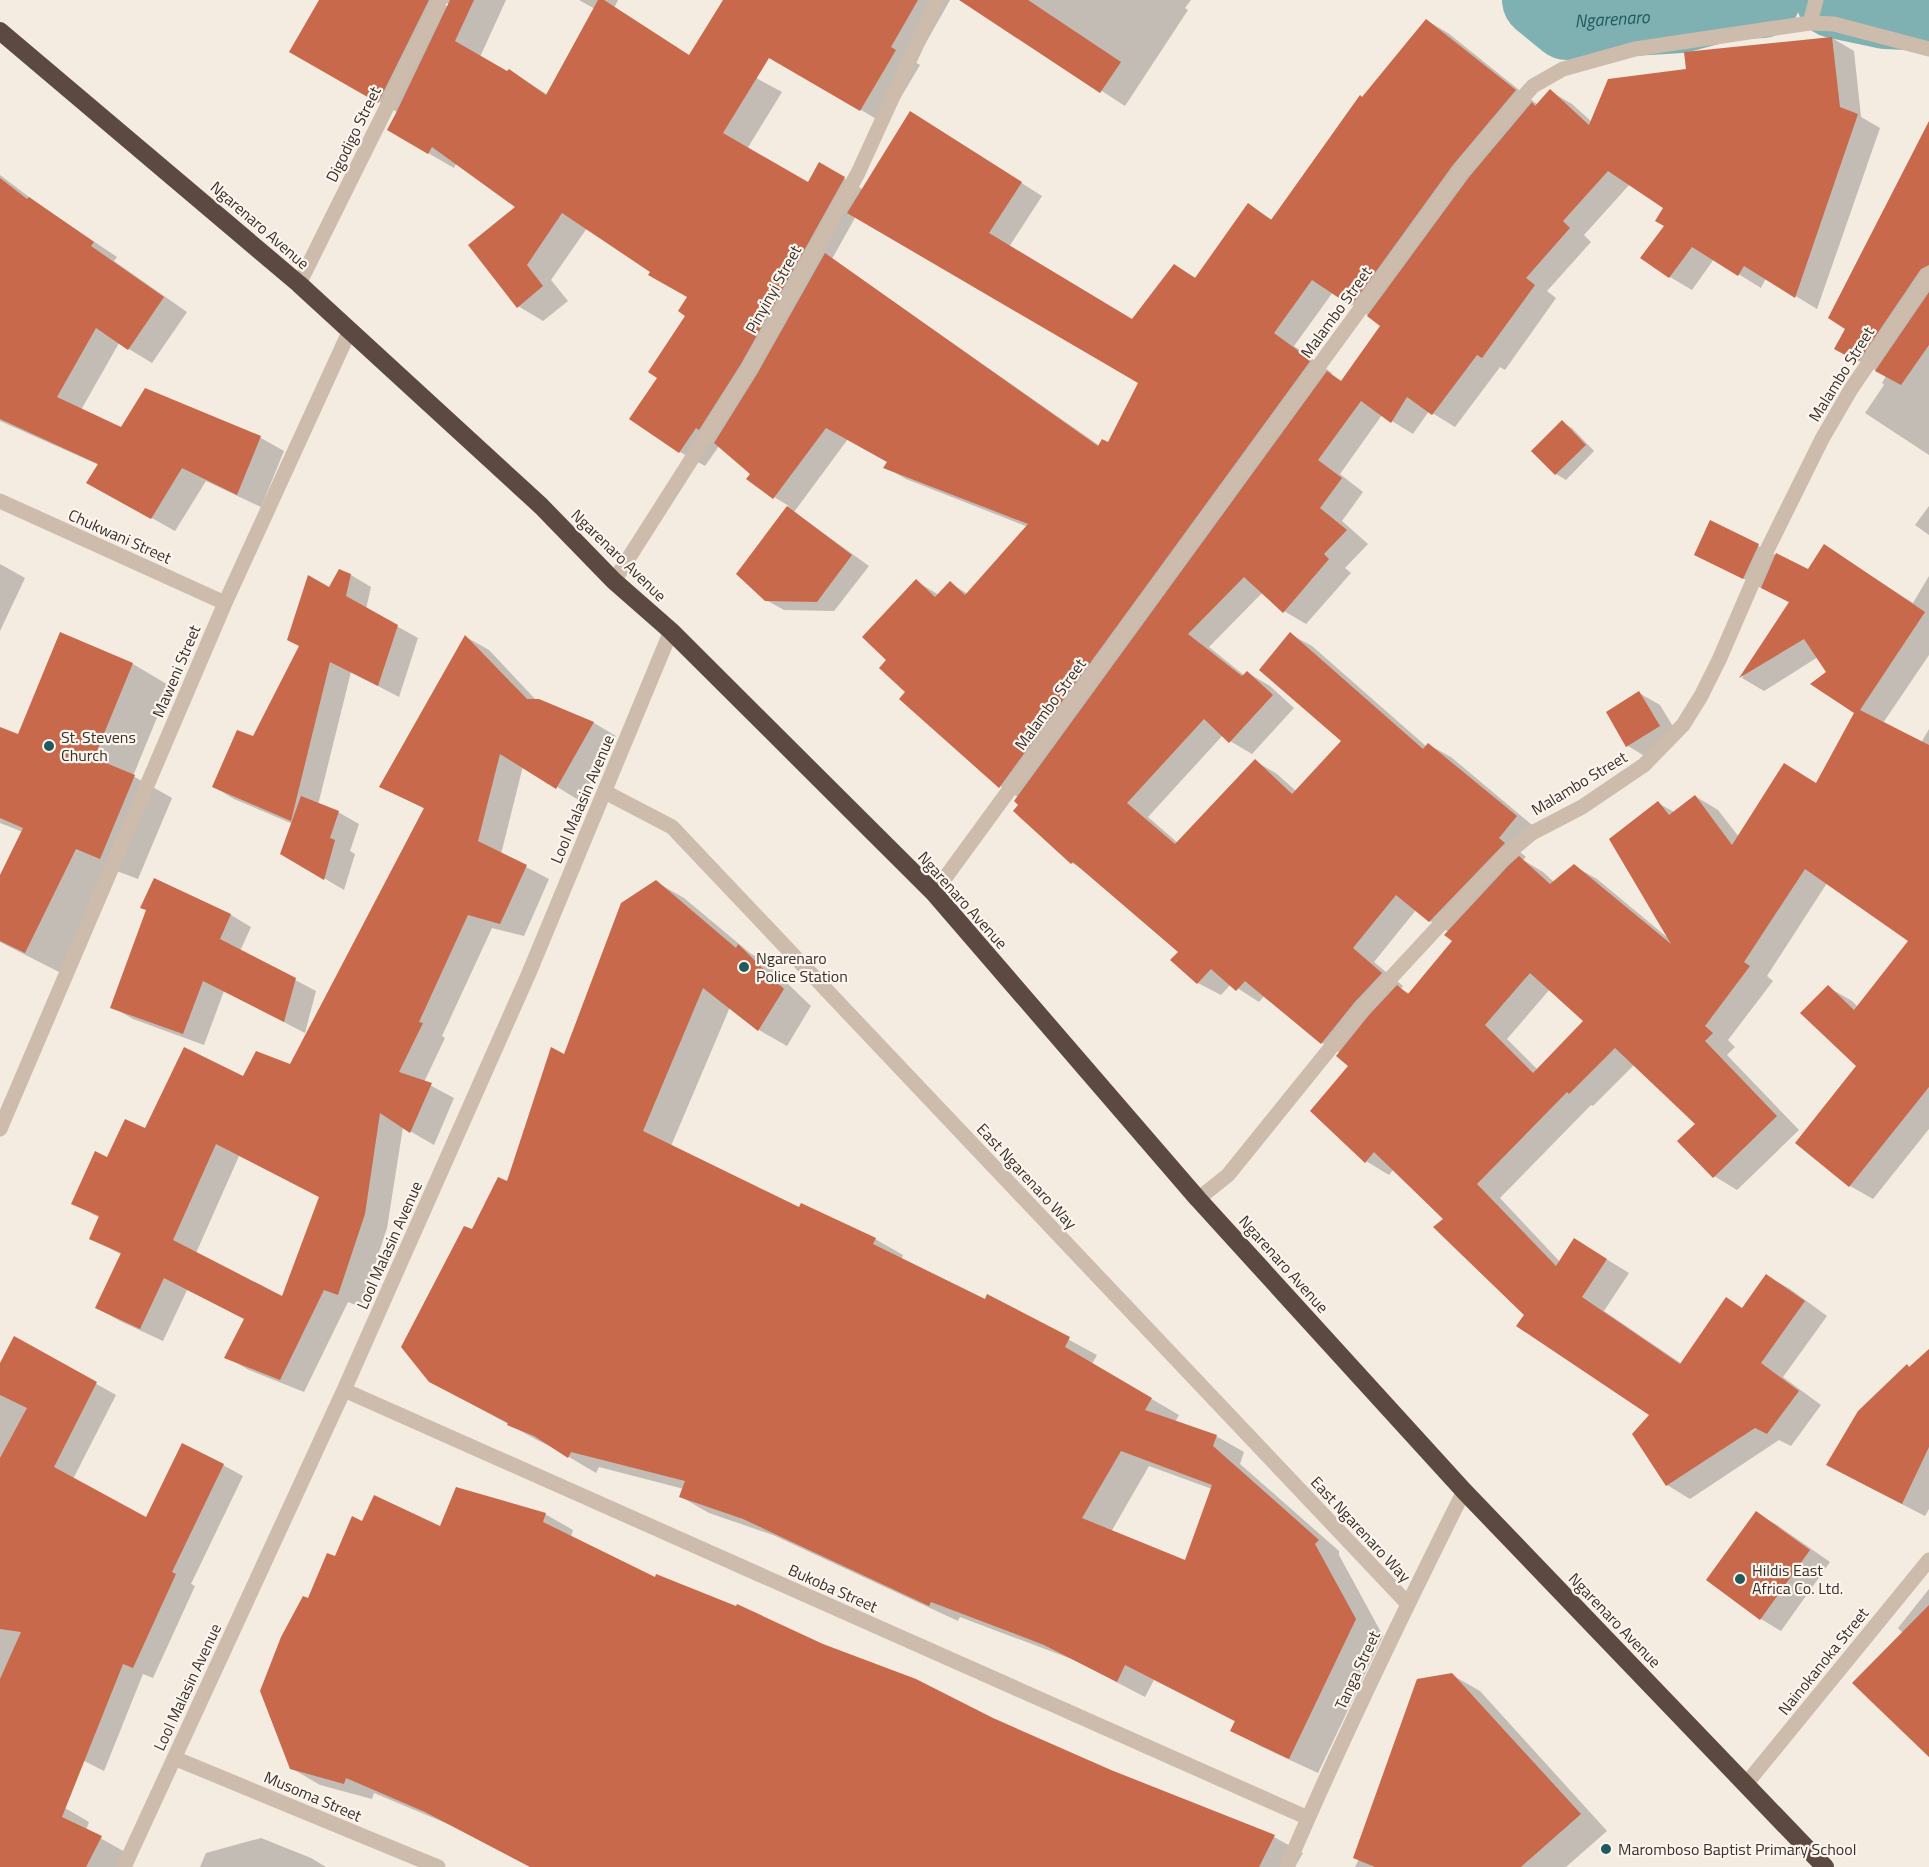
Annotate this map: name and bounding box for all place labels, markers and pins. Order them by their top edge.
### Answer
place label: St. Stevens Church [61,725,136,767]
marker: St. Stevens Church [42,739,56,753]
place label: Ngarenaro Police Station [756,946,848,988]
marker: Ngarenaro Police Station [737,960,751,974]
place label: Hildis East Africa Co. Ltd. [1752,1558,1843,1600]
marker: Hildis East Africa Co. Ltd. [1733,1572,1747,1586]
place label: Maromboso Baptist Primary School [1618,1837,1856,1861]
marker: Maromboso Baptist Primary School [1599,1842,1613,1856]

